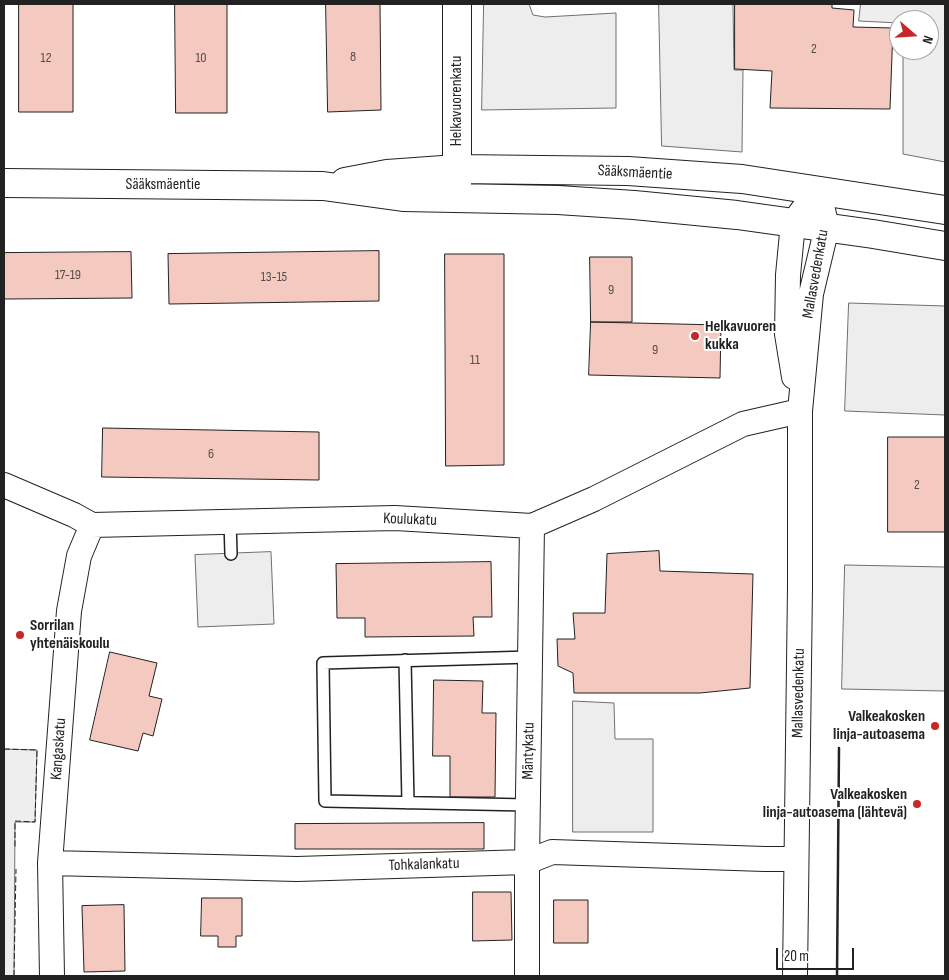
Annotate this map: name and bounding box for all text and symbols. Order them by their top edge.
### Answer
north arrow [889,10,939,60]
text: N [918,33,937,46]
house number: 2 [811,41,817,57]
house number: 8 [350,49,356,65]
house number: 12 [41,50,51,66]
house number: 10 [195,50,207,66]
street label: Helkavuorenkatu [447,56,467,146]
street label: Sääksmäentie [597,161,673,185]
street label: Sääksmäentie [126,175,200,195]
street label: Mallasvedenkatu [799,228,833,320]
house number: 17-19 [55,267,81,283]
house number: 13-15 [261,269,287,285]
house number: 9 [608,282,614,298]
place label: Helkavuoren kukka [705,317,776,355]
marker: Helkavuoren kukka [689,330,701,342]
house number: 9 [652,342,658,358]
house number: 11 [470,352,480,368]
house number: 6 [208,446,214,462]
house number: 2 [914,477,920,493]
street label: Koulukatu [383,509,437,531]
place label: Sorrilan yhtenäiskoulu [30,616,110,654]
marker: Sorrilan yhtenäiskoulu [14,629,26,641]
street label: Mallasvedenkatu [789,648,809,738]
place label: Valkeakosken linja-autoasema [833,707,925,745]
street label: Kangaskatu [47,717,71,781]
marker: Valkeakosken linja-autoasema [929,720,941,732]
street label: Mäntykatu [519,722,539,780]
place label: Valkeakosken linja-autoasema (lähtevä) [763,785,907,823]
marker: Valkeakosken linja-autoasema (lähtevä) [911,798,923,810]
street label: Tohkalankatu [388,854,460,876]
scale bar [779,938,856,970]
text: 20 m [784,947,809,966]

